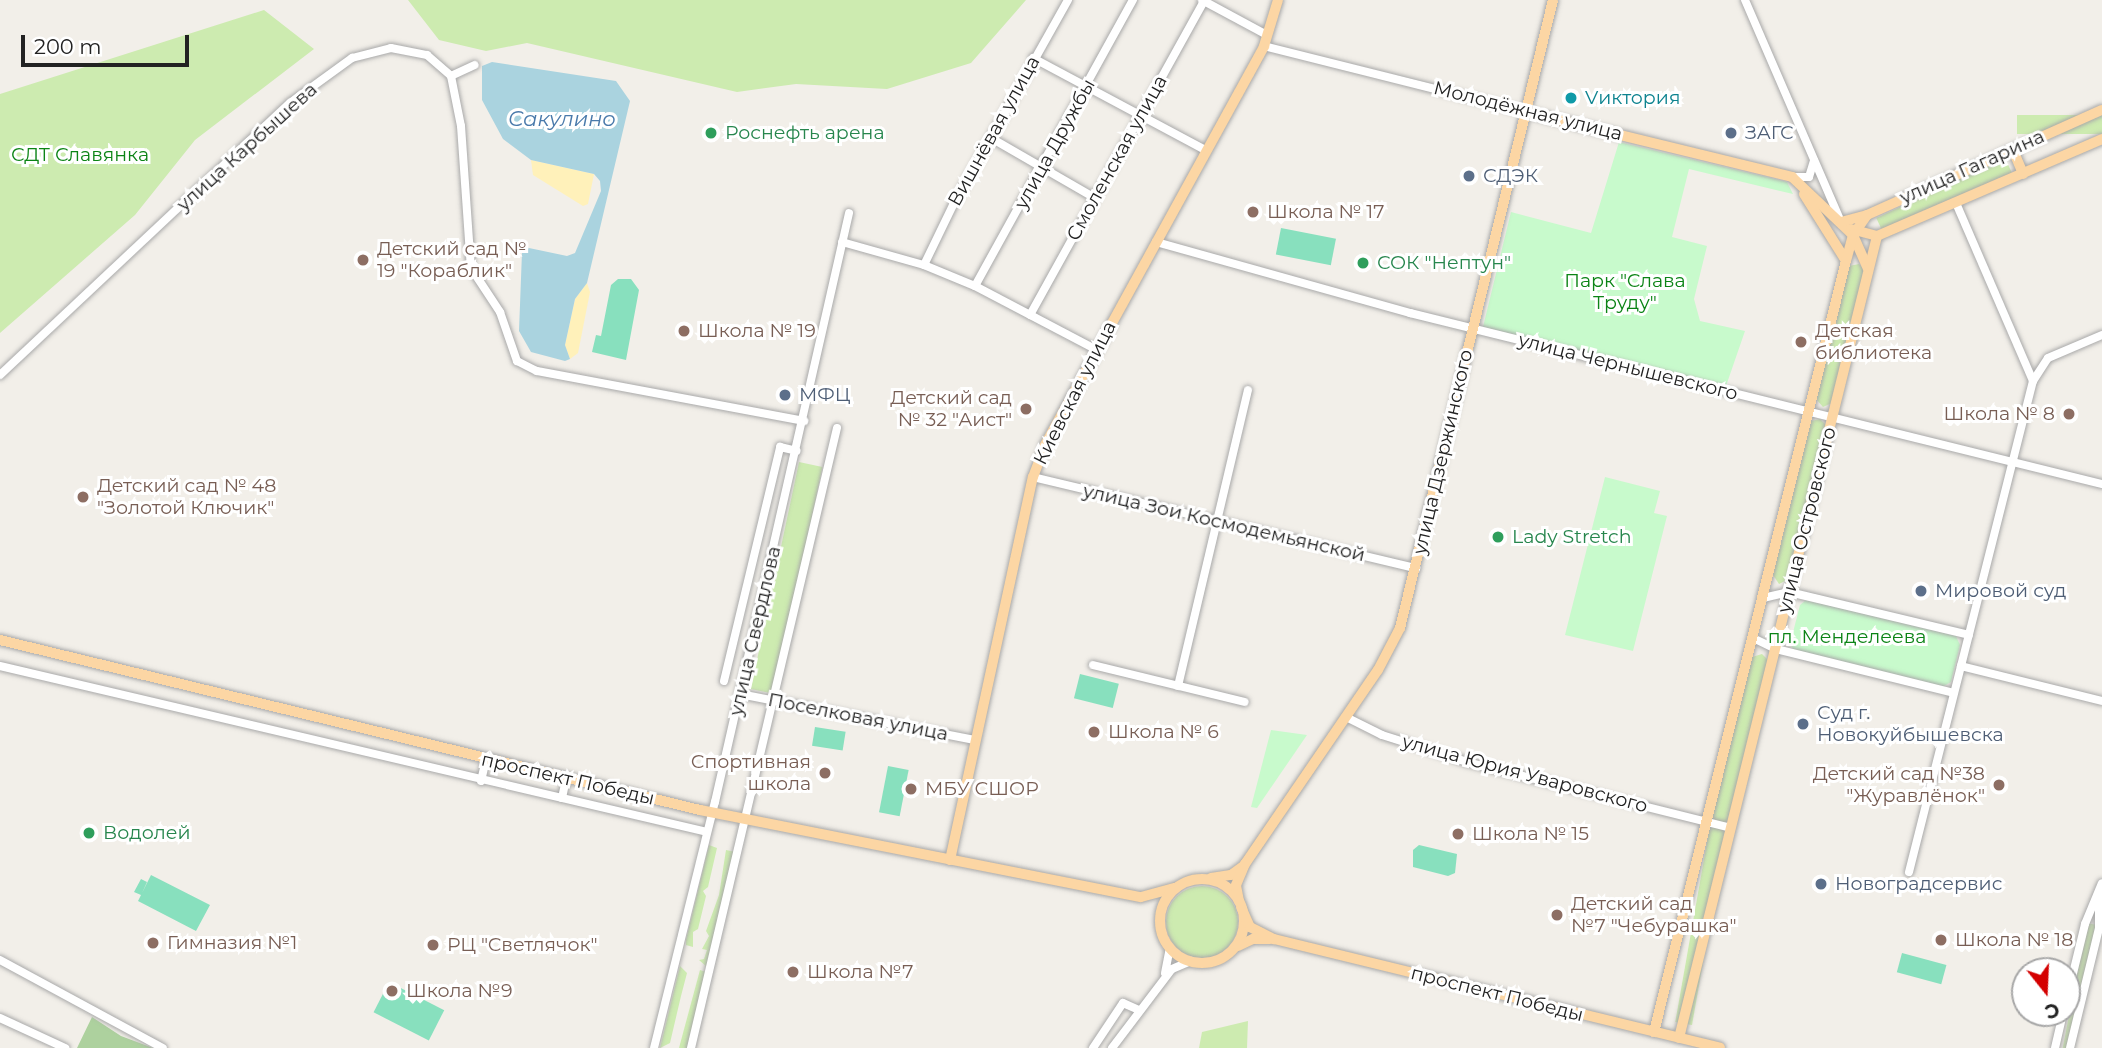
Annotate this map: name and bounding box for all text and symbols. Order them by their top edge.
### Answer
scale bar [24,21,192,65]
text: 200 m [34,34,101,59]
street label: Вишнёвая улица [943,52,1045,210]
street label: Смоленская улица [1062,71,1172,245]
street label: улица Дружбы [1010,75,1100,213]
street label: Молодёжная улица [1431,77,1625,145]
street label: улица Карбышева [172,78,322,216]
place label: Vиктория [1585,87,1680,109]
marker: Vиктория [1563,90,1579,106]
water label: Сакулино [508,106,616,132]
place label: Роснефть арена [725,122,885,144]
place label: ЗАГС [1745,122,1794,144]
marker: Роснефть арена [703,125,719,141]
marker: ЗАГС [1723,125,1739,141]
street label: улица Гагарина [1896,125,2048,209]
park label: СДТ Славянка [11,144,149,166]
place label: СДЭК [1483,165,1538,187]
marker: СДЭК [1461,168,1477,184]
place label: Школа № 17 [1267,201,1384,223]
marker: Школа № 17 [1245,204,1261,220]
place label: Детский сад № 19 "Кораблик" [377,238,526,282]
marker: Детский сад № 19 "Кораблик" [355,252,371,268]
place label: СОК "Нептун" [1377,252,1511,274]
marker: СОК "Нептун" [1355,255,1371,271]
park label: Парк "Слава Труду" [1564,270,1686,314]
street label: Киевская улица [1029,317,1121,469]
place label: Школа № 19 [698,320,816,342]
place label: Детская библиотека [1815,320,1932,364]
marker: Школа № 19 [676,323,692,339]
street label: улица Чернышевского [1516,329,1740,405]
marker: Детская библиотека [1793,334,1809,350]
street label: улица Дзержинского [1408,347,1478,557]
place label: МФЦ [799,384,850,406]
marker: МФЦ [777,387,793,403]
place label: Детский сад № 32 "Аист" [890,387,1012,431]
marker: Детский сад № 32 "Аист" [1018,401,1034,417]
place label: Школа № 8 [1944,403,2055,425]
marker: Школа № 8 [2061,406,2077,422]
street label: улица Островского [1773,425,1841,615]
place label: Детский сад № 48 "Золотой Ключик" [97,475,276,519]
street label: улица Зои Космодемьянской [1081,479,1367,567]
marker: Детский сад № 48 "Золотой Ключик" [75,489,91,505]
place label: Lady Stretch [1512,526,1631,548]
marker: Lady Stretch [1490,529,1506,545]
street label: улица Свердлова [724,544,786,718]
place label: Мировой суд [1935,580,2066,602]
marker: Мировой суд [1913,583,1929,599]
park label: пл. Менделеева [1768,626,1926,648]
street label: Поселковая улица [766,688,950,746]
place label: Суд г. Новокуйбышевска [1817,702,2004,746]
marker: Суд г. Новокуйбышевска [1795,716,1811,732]
place label: Школа № 6 [1108,721,1219,743]
marker: Школа № 6 [1086,724,1102,740]
street label: улица Юрия Уваровского [1400,730,1650,818]
street label: проспект Победы [479,748,657,810]
place label: Спортивная школа [691,751,811,795]
place label: Детский сад №38 "Журавлёнок" [1813,763,1985,807]
marker: Спортивная школа [817,765,833,781]
marker: Детский сад №38 "Журавлёнок" [1991,777,2007,793]
place label: МБУ СШОР [925,778,1039,800]
marker: МБУ СШОР [903,781,919,797]
place label: Водолей [103,822,190,844]
place label: Школа № 15 [1472,823,1589,845]
marker: Водолей [81,825,97,841]
marker: Школа № 15 [1450,826,1466,842]
place label: Новоградсервис [1835,873,2002,895]
marker: Новоградсервис [1813,876,1829,892]
place label: Детский сад №7 "Чебурашка" [1571,893,1737,937]
marker: Детский сад №7 "Чебурашка" [1549,907,1565,923]
place label: Школа № 18 [1955,929,2073,951]
place label: Гимназия №1 [167,932,297,954]
marker: Школа № 18 [1933,932,1949,948]
place label: РЦ "Светлячок" [447,934,598,956]
marker: Гимназия №1 [145,935,161,951]
marker: РЦ "Светлячок" [425,937,441,953]
north arrow [2011,957,2081,1027]
place label: Школа №7 [807,961,913,983]
street label: проспект Победы [1408,962,1586,1026]
marker: Школа №7 [785,964,801,980]
place label: Школа №9 [406,980,513,1002]
marker: Школа №9 [384,983,400,999]
text: С [2042,997,2062,1024]

